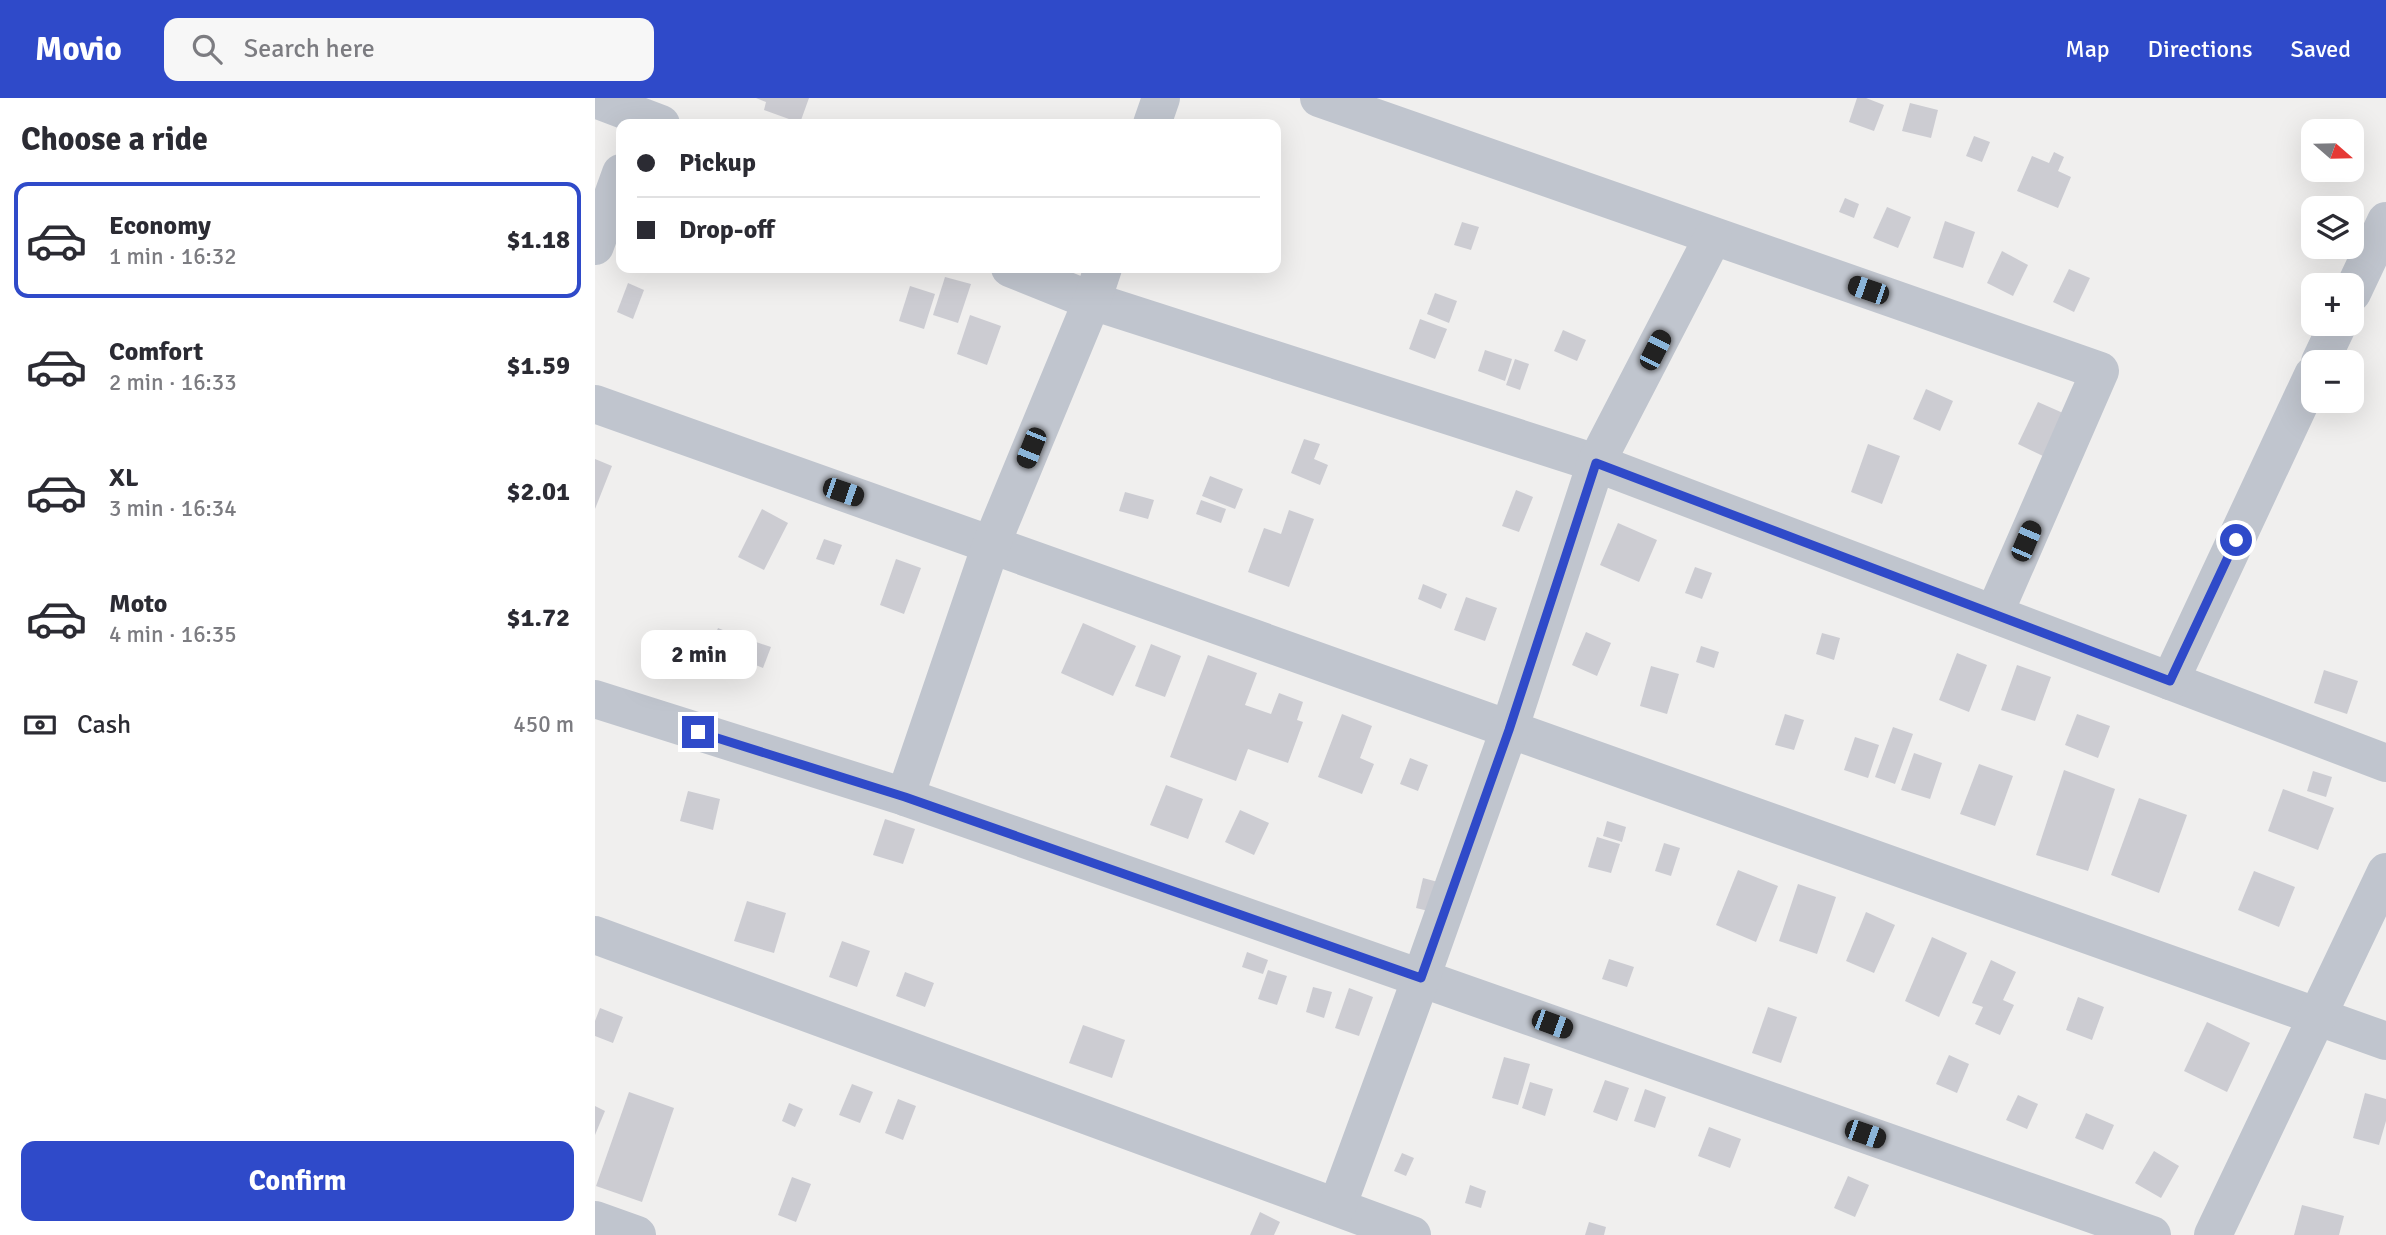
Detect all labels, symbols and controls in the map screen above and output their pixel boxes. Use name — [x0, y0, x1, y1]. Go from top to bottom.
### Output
search box — [164, 18, 654, 81]
text: Movio — [35, 29, 122, 70]
icon: search — [188, 30, 226, 68]
text: Search here — [244, 33, 375, 65]
text: Map — [2065, 34, 2110, 64]
text: Directions — [2148, 34, 2253, 64]
text: Saved — [2291, 34, 2351, 64]
north arrow — [2301, 119, 2364, 182]
map controls — [2301, 119, 2364, 413]
text: Choose a ride — [21, 120, 208, 159]
text: Pickup — [679, 147, 756, 179]
button: layers — [2301, 196, 2364, 259]
icon: car — [25, 209, 88, 272]
text: Economy — [109, 210, 211, 242]
text: Drop-off — [679, 214, 775, 246]
text: $1.18 — [506, 224, 570, 256]
text: 1 min · 16:32 — [109, 242, 237, 271]
car — [1845, 273, 1892, 307]
button: + — [2301, 273, 2364, 336]
car — [1637, 327, 1674, 373]
icon: car — [25, 335, 88, 398]
text: Comfort — [109, 336, 203, 368]
text: $1.59 — [506, 350, 570, 382]
button: − — [2301, 350, 2364, 413]
text: 2 min · 16:33 — [109, 368, 237, 397]
car — [1014, 425, 1049, 471]
icon: car — [25, 461, 88, 524]
text: XL — [109, 462, 139, 494]
car — [820, 475, 867, 509]
text: $2.01 — [506, 476, 570, 508]
text: 3 min · 16:34 — [109, 494, 237, 523]
car — [2009, 518, 2044, 564]
route start — [2220, 524, 2252, 556]
icon: car — [25, 587, 88, 650]
text: Moto — [109, 588, 167, 620]
text: $1.72 — [506, 602, 570, 634]
text: 4 min · 16:35 — [109, 620, 237, 649]
callout: 2 min — [640, 630, 756, 680]
text: 2 min — [671, 640, 727, 669]
icon: cash — [21, 706, 59, 744]
text: Cash — [77, 709, 131, 741]
text: 450 m — [513, 710, 574, 739]
route end — [682, 716, 714, 748]
car — [1529, 1007, 1576, 1041]
car — [1842, 1117, 1889, 1151]
button: Confirm — [21, 1141, 574, 1221]

